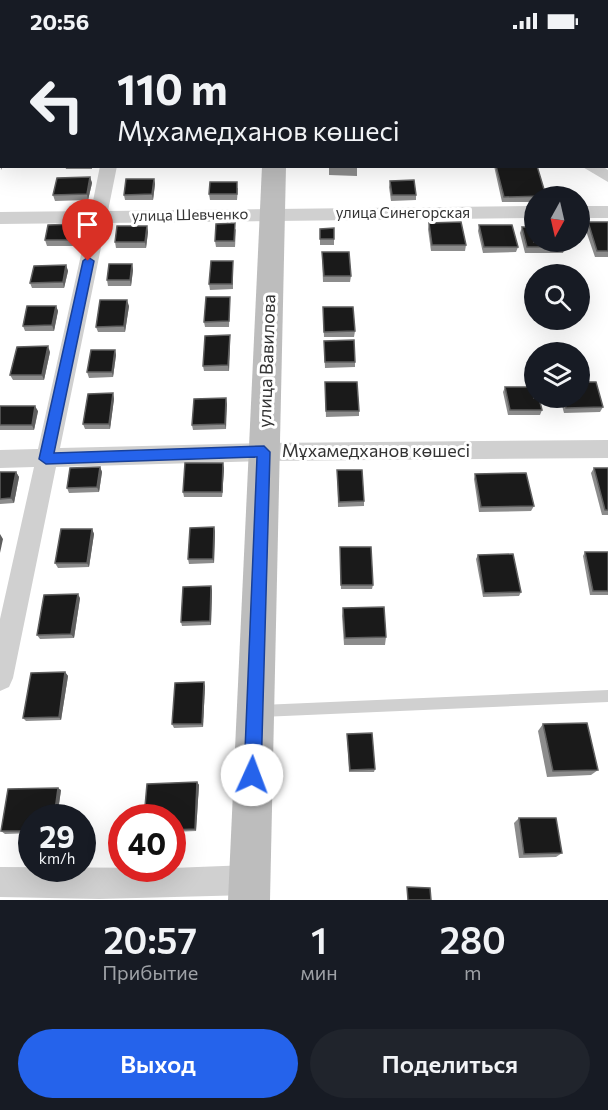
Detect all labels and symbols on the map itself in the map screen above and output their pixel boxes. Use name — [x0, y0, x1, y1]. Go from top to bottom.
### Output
north arrow — [524, 186, 590, 252]
pin — [62, 199, 113, 261]
street label: улица Синегорская — [336, 203, 470, 221]
street label: улица Шевченко — [132, 204, 248, 224]
street label: улица Вавилова — [253, 294, 279, 428]
street label: Мұхамедханов көшесі — [282, 439, 470, 461]
position arrow — [220, 743, 284, 807]
speed limit sign: 40 — [108, 804, 186, 882]

